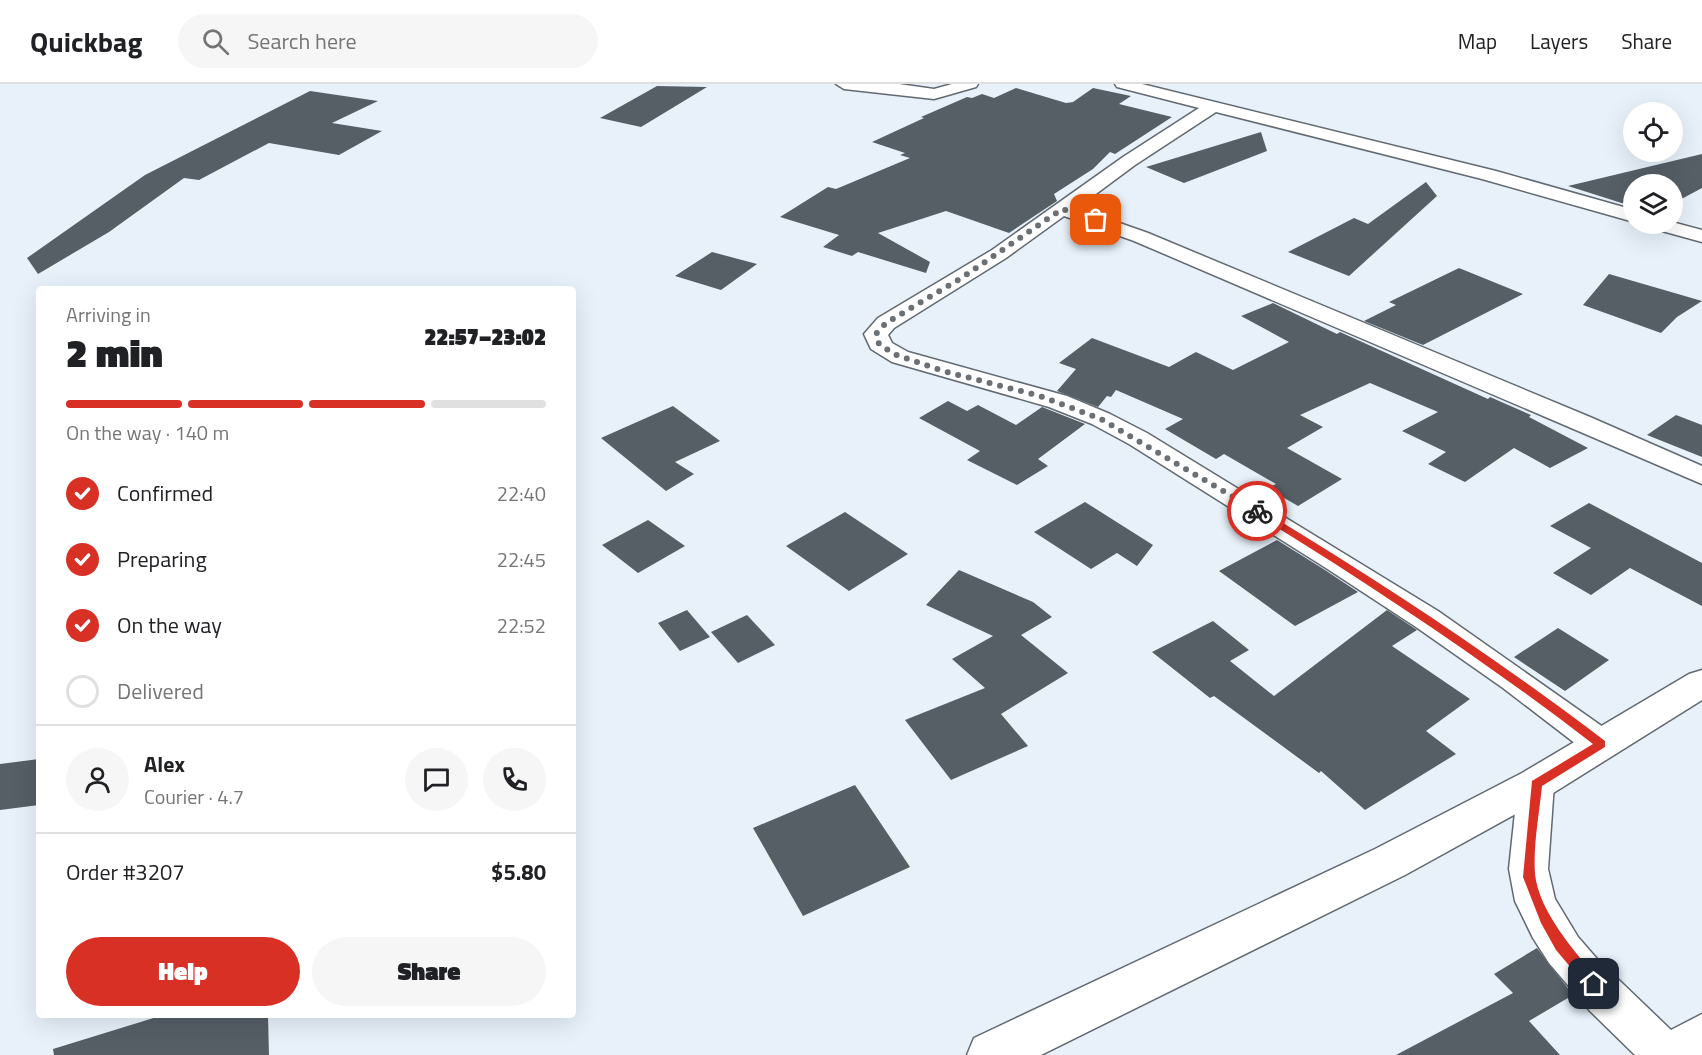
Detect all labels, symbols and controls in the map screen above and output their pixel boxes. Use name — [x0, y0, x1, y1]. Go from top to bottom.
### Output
search box — [178, 14, 598, 68]
text: Quickbag — [30, 20, 142, 63]
text: Search here — [247, 24, 357, 58]
icon: search — [199, 25, 232, 58]
text: Map — [1458, 25, 1497, 57]
text: Layers — [1530, 25, 1588, 57]
text: Share — [1621, 25, 1672, 57]
map controls — [1623, 102, 1683, 234]
button: locate — [1623, 102, 1683, 162]
button: layers — [1623, 174, 1683, 234]
pin — [1070, 194, 1121, 245]
icon: bag — [1079, 203, 1112, 236]
text: Arriving in — [66, 299, 151, 330]
text: 22:57–23:02 — [424, 320, 546, 354]
text: 2 min — [66, 323, 163, 382]
text: On the way · 140 m — [66, 417, 229, 448]
text: Confirmed — [117, 476, 213, 510]
icon: check — [66, 477, 99, 510]
text: 22:40 — [497, 478, 546, 509]
courier — [1227, 481, 1287, 541]
icon: bike — [1241, 495, 1274, 528]
text: Preparing — [117, 542, 207, 576]
icon: check — [66, 543, 99, 576]
text: 22:45 — [497, 544, 546, 575]
text: On the way — [117, 608, 222, 642]
icon: check — [66, 609, 99, 642]
text: 22:52 — [497, 610, 546, 641]
text: Delivered — [117, 674, 204, 708]
text: Alex — [144, 747, 185, 781]
button: person — [66, 748, 129, 811]
button: chat — [405, 748, 468, 811]
button: phone — [483, 748, 546, 811]
text: Courier · 4.7 — [144, 781, 244, 812]
text: Order #3207 — [66, 855, 185, 889]
text: $5.80 — [491, 855, 546, 889]
button: Help — [66, 937, 300, 1006]
button: Share — [312, 937, 546, 1006]
pin — [1568, 958, 1619, 1009]
icon: home — [1577, 967, 1610, 1000]

